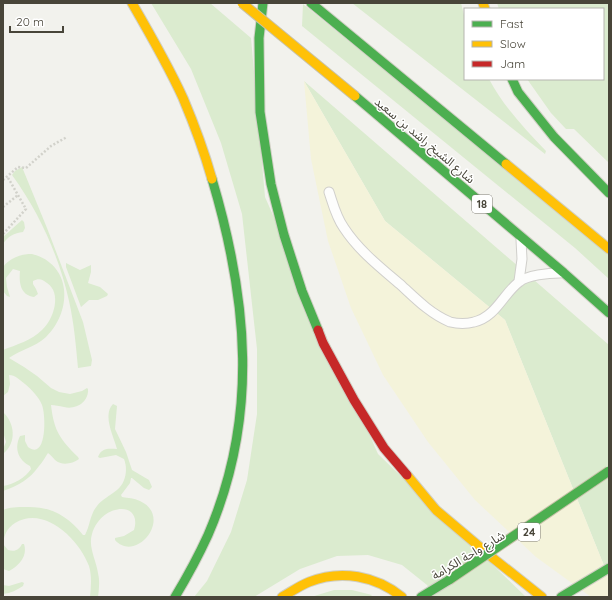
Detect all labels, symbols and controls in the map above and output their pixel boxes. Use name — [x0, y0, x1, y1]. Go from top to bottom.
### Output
scale bar — [10, 8, 63, 34]
legend — [464, 8, 604, 80]
text: 20 m — [16, 14, 44, 29]
text: Fast — [500, 16, 524, 31]
text: Slow — [500, 36, 526, 51]
text: Jam — [500, 56, 525, 71]
street label: شارع الشيخ راشد بن سعيد — [371, 94, 478, 188]
road number: 18 — [472, 195, 492, 213]
road number: 24 — [518, 523, 540, 541]
street label: شارع واحة الكرامة — [429, 527, 508, 584]

